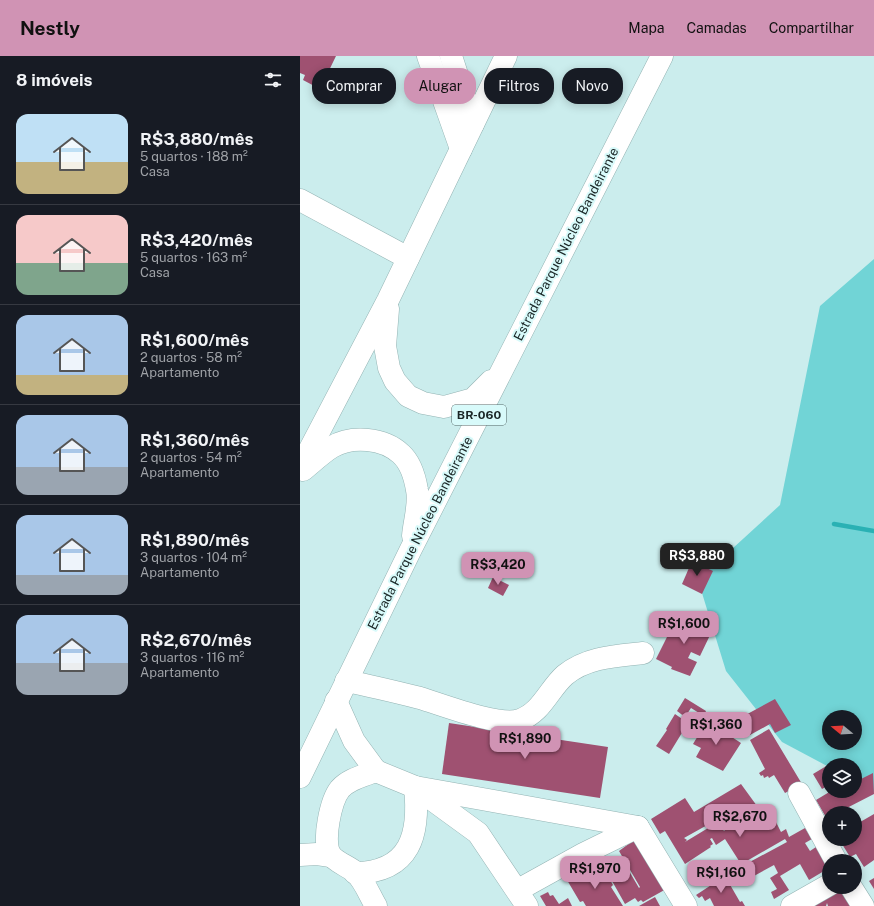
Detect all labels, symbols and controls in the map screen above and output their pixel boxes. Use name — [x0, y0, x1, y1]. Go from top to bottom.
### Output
text: Nestly — [20, 17, 80, 39]
text: Mapa — [628, 20, 664, 36]
text: Camadas — [686, 20, 747, 36]
text: Compartilhar — [769, 20, 854, 36]
chip: Comprar — [312, 68, 396, 104]
chip: Alugar — [404, 68, 476, 104]
chip: Filtros — [484, 68, 554, 104]
chip: Novo — [562, 68, 623, 104]
icon: filters — [262, 69, 284, 91]
text: 8 imóveis — [16, 70, 92, 90]
text: R$3,880/mês — [140, 129, 254, 149]
icon: home — [48, 130, 96, 178]
street label: Estrada Parque Núcleo Bandeirante — [511, 145, 621, 343]
text: 5 quartos · 188 m² — [140, 149, 248, 164]
text: Casa — [140, 164, 170, 179]
text: R$3,420/mês — [140, 230, 253, 250]
icon: home — [48, 231, 96, 279]
text: 5 quartos · 163 m² — [140, 250, 247, 265]
text: Casa — [140, 265, 170, 280]
text: R$1,600/mês — [140, 330, 249, 350]
icon: home — [48, 331, 96, 379]
text: 2 quartos · 58 m² — [140, 350, 242, 365]
text: Apartamento — [140, 365, 219, 380]
road number: BR-060 — [452, 405, 506, 425]
text: R$1,360/mês — [140, 430, 249, 450]
icon: home — [48, 431, 96, 479]
street label: Estrada Parque Núcleo Bandeirante — [365, 434, 475, 632]
text: 2 quartos · 54 m² — [140, 450, 242, 465]
text: Apartamento — [140, 465, 219, 480]
text: R$1,890/mês — [140, 530, 249, 550]
icon: home — [48, 531, 96, 579]
pin: R$3,880 — [660, 543, 734, 577]
text: R$3,880 — [669, 548, 725, 563]
text: 3 quartos · 104 m² — [140, 550, 247, 565]
pin: R$3,420 — [461, 552, 535, 586]
text: R$3,420 — [470, 557, 526, 572]
text: Apartamento — [140, 565, 219, 580]
pin: R$1,600 — [647, 611, 721, 645]
text: R$1,600 — [658, 616, 710, 631]
text: R$2,670/mês — [140, 630, 252, 650]
icon: home — [48, 631, 96, 679]
text: 3 quartos · 116 m² — [140, 650, 244, 665]
text: Apartamento — [140, 665, 219, 680]
north arrow — [822, 710, 862, 750]
map controls — [822, 710, 862, 894]
pin: R$1,360 — [679, 712, 753, 746]
text: R$1,360 — [690, 717, 742, 732]
pin: R$1,890 — [488, 726, 562, 760]
text: R$1,890 — [499, 731, 551, 746]
button: layers — [822, 758, 862, 798]
pin: R$2,670 — [703, 804, 777, 838]
button: + — [822, 806, 862, 846]
text: R$2,670 — [713, 809, 767, 824]
button: − — [822, 854, 862, 894]
pin: R$1,970 — [558, 856, 632, 890]
pin: R$1,160 — [684, 860, 758, 894]
text: R$1,970 — [569, 861, 621, 876]
text: R$1,160 — [696, 865, 746, 880]

